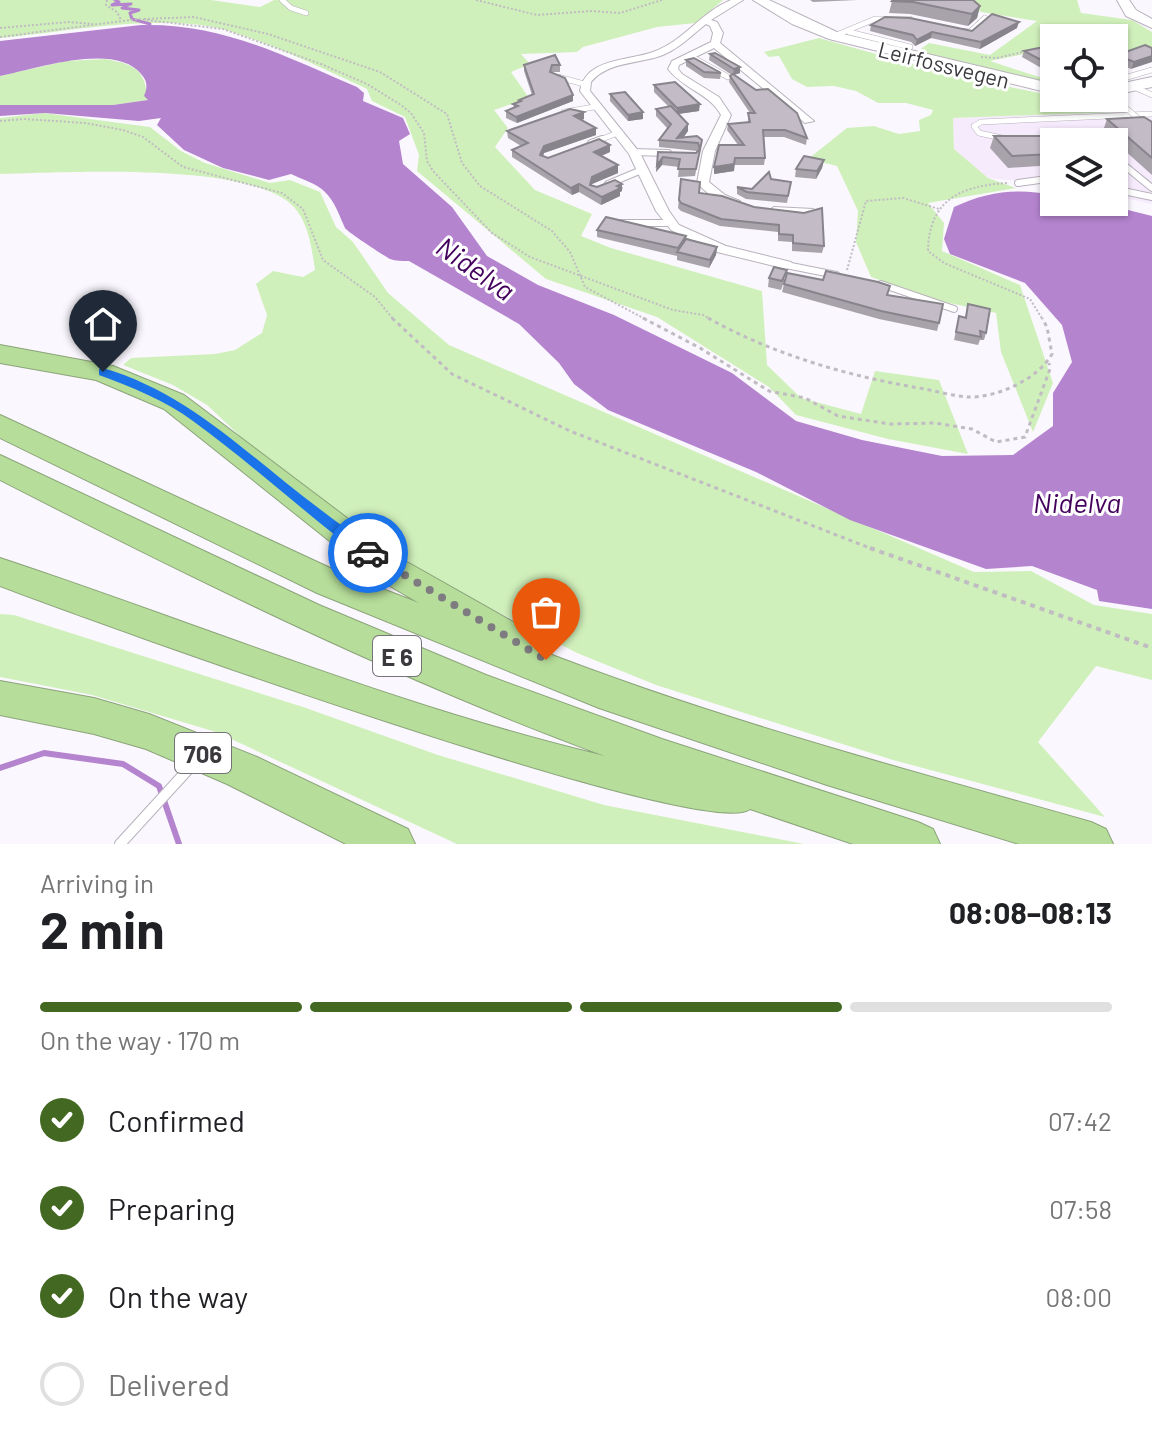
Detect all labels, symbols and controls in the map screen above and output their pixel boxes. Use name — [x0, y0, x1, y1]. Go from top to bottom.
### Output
map controls — [1040, 24, 1128, 216]
button: locate — [1040, 24, 1128, 112]
street label: Leirfossvegen — [876, 35, 1012, 93]
button: layers — [1040, 128, 1128, 216]
water label: Nidelva — [430, 229, 522, 307]
pin — [69, 290, 137, 372]
icon: home — [81, 302, 125, 346]
water label: Nidelva — [1033, 485, 1121, 519]
courier — [328, 513, 408, 593]
icon: car — [346, 531, 390, 575]
pin — [512, 578, 580, 660]
icon: bag — [524, 590, 568, 634]
road number: E 6 — [373, 636, 421, 676]
road number: 706 — [175, 733, 231, 773]
text: Arriving in — [40, 867, 154, 898]
text: 08:08–08:13 — [949, 894, 1112, 930]
text: 2 min — [40, 897, 165, 959]
text: On the way · 170 m — [40, 1024, 240, 1055]
icon: check — [40, 1098, 84, 1142]
text: Confirmed — [108, 1102, 245, 1138]
text: 07:42 — [1048, 1105, 1112, 1136]
icon: check — [40, 1186, 84, 1230]
text: Preparing — [108, 1190, 235, 1226]
text: 07:58 — [1049, 1193, 1112, 1224]
icon: check — [40, 1274, 84, 1318]
text: On the way — [108, 1278, 248, 1314]
text: 08:00 — [1046, 1281, 1112, 1312]
text: Delivered — [108, 1366, 230, 1402]

